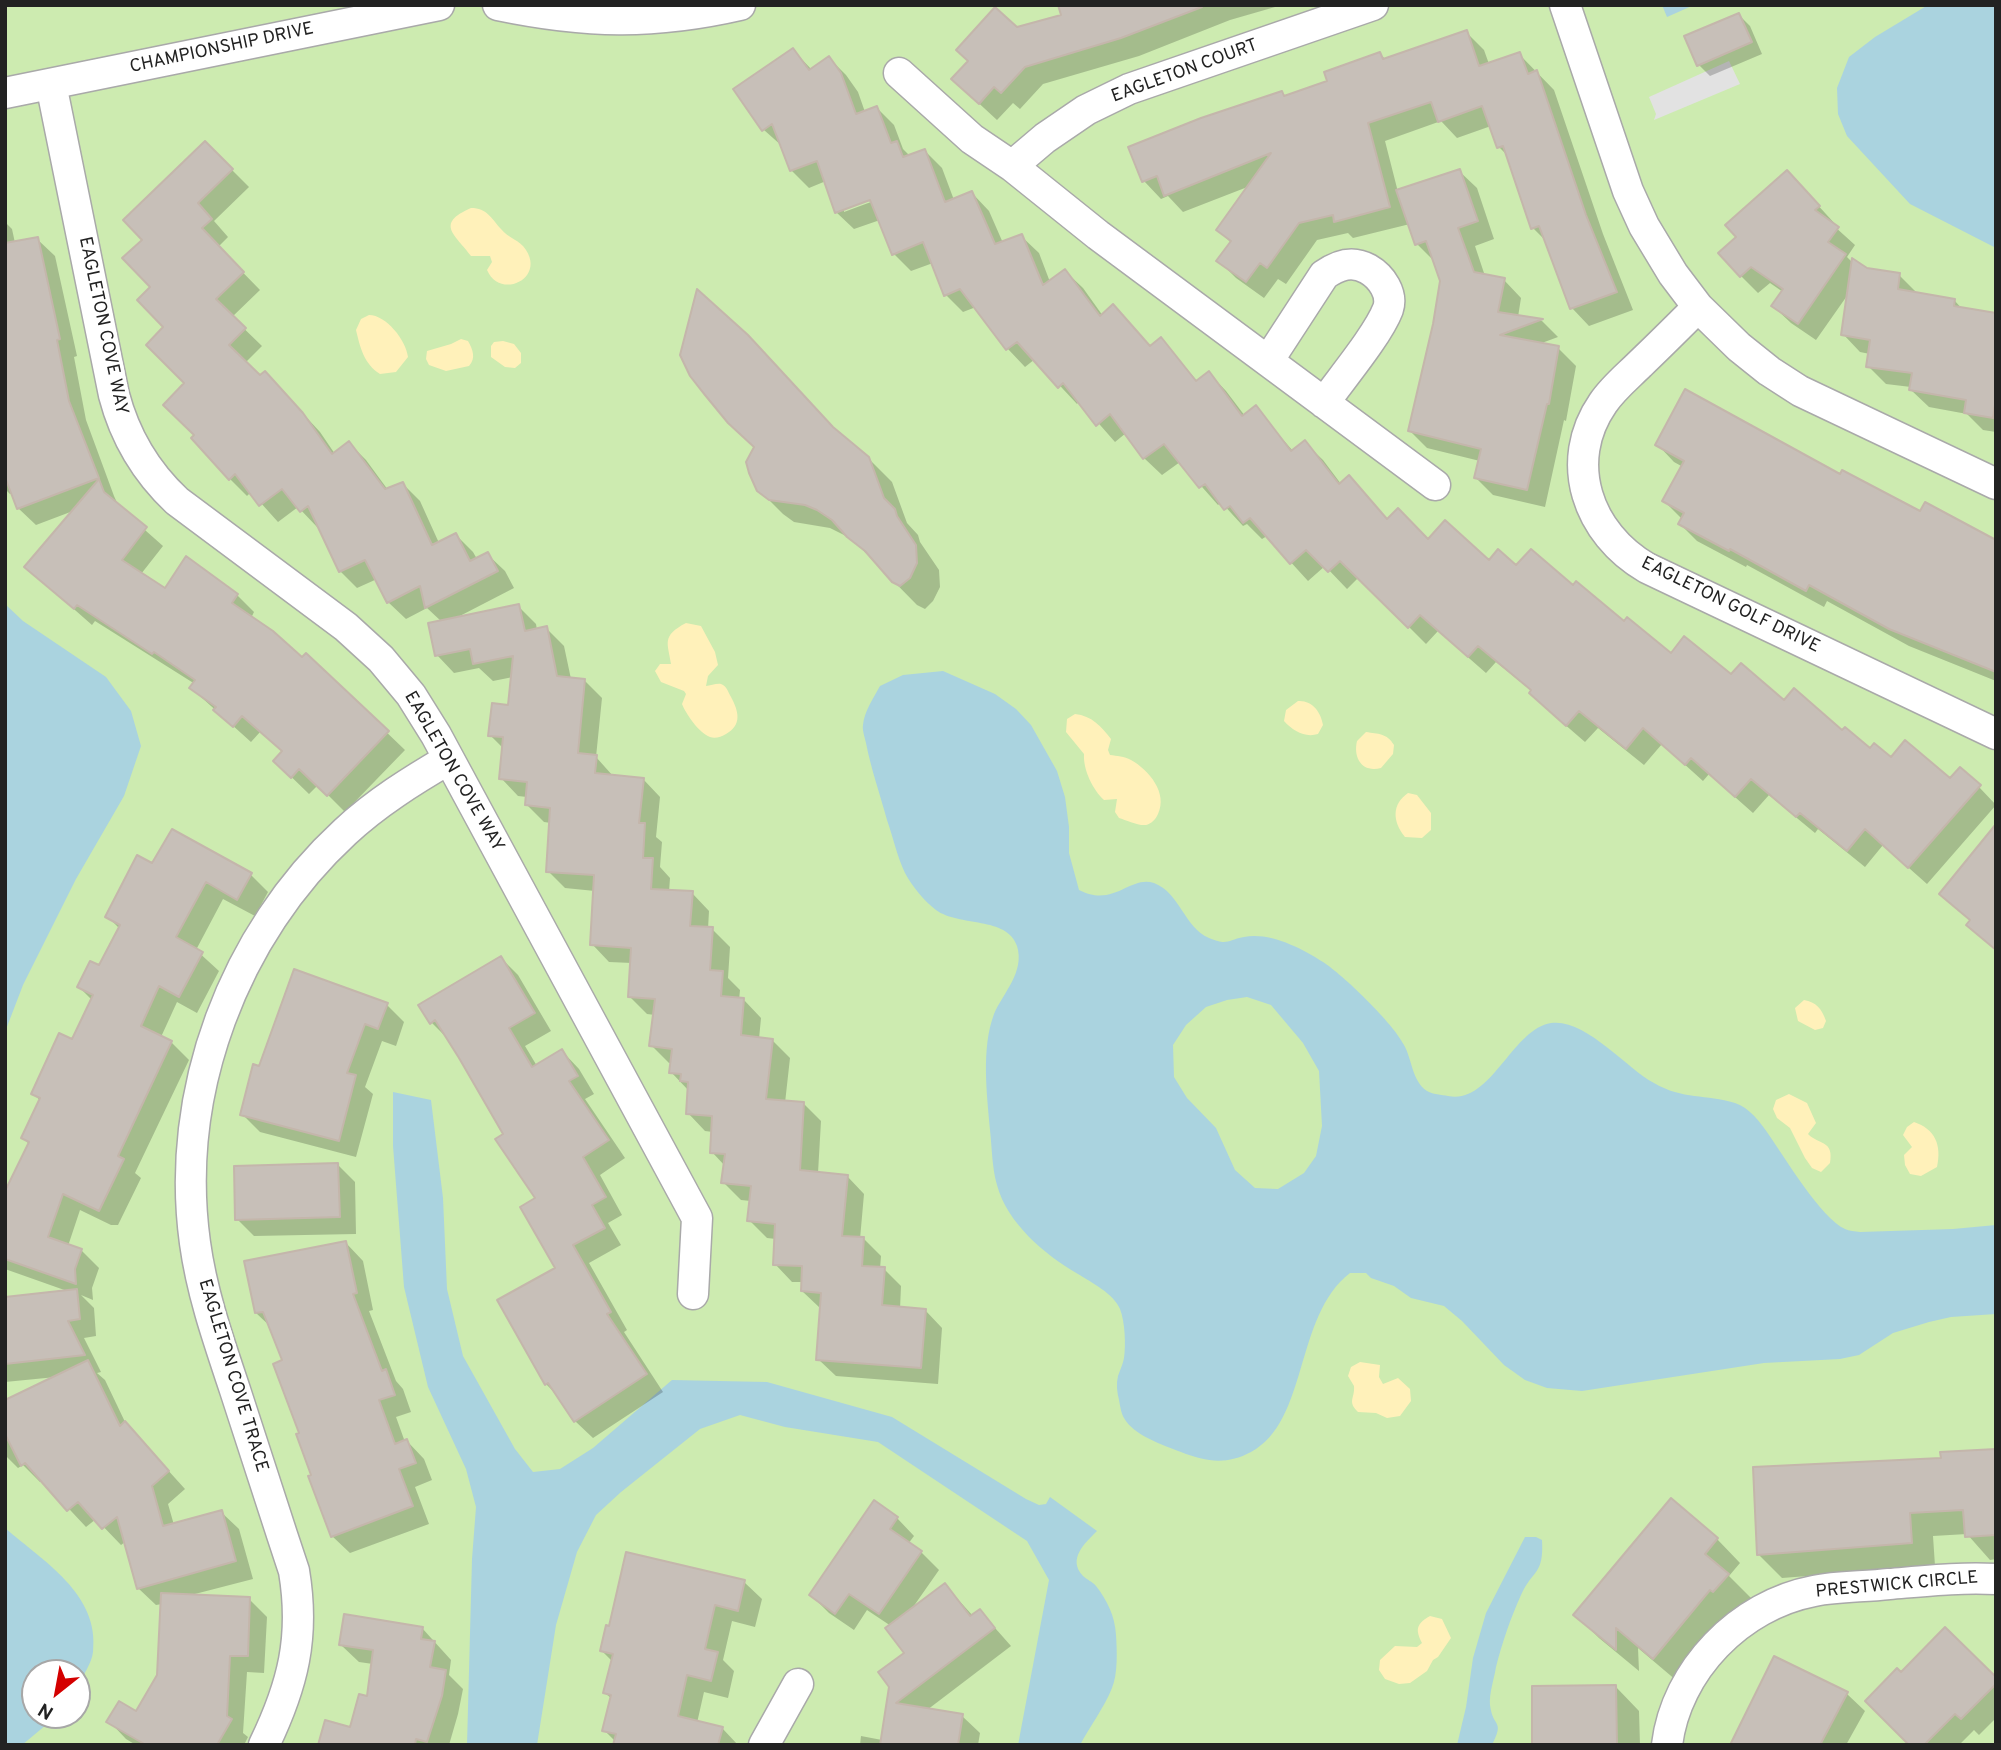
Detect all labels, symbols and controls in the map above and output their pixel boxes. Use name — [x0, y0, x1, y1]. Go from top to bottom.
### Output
street label: CHAMPIONSHIP DRIVE — [128, 19, 316, 79]
street label: EAGLETON COURT — [1109, 35, 1261, 109]
street label: EAGLETON COVE WAY — [73, 235, 131, 417]
street label: EAGLETON GOLF DRIVE — [1637, 553, 1823, 659]
street label: EAGLETON COVE WAY — [398, 688, 508, 856]
street label: EAGLETON COVE TRACE — [192, 1277, 272, 1475]
street label: PRESTWICK CIRCLE — [1815, 1568, 1979, 1604]
north arrow — [21, 1659, 91, 1729]
text: N — [34, 1696, 58, 1724]

